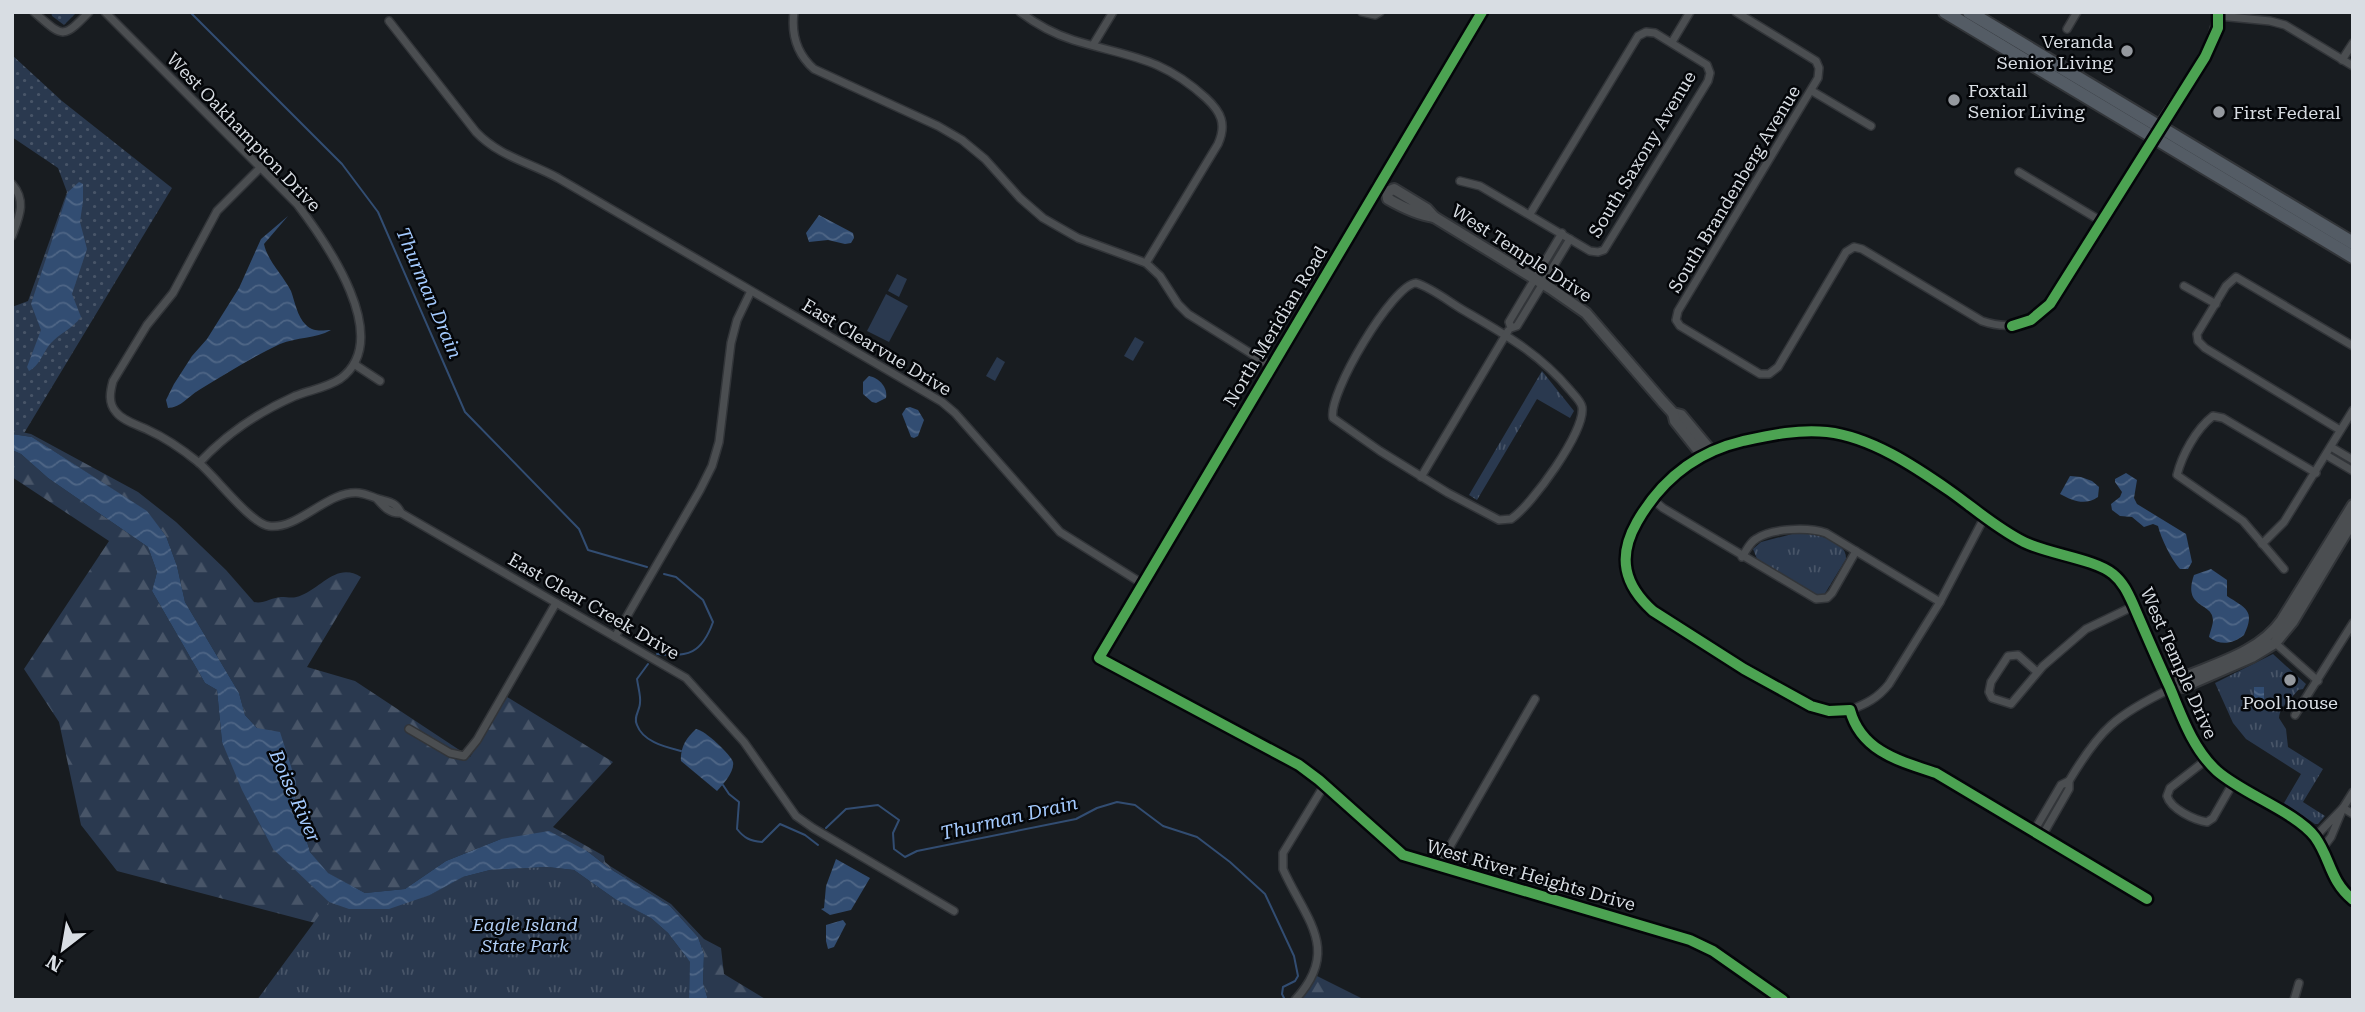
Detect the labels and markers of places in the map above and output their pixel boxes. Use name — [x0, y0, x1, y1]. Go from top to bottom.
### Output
place label: Veranda Senior Living — [1996, 31, 2114, 73]
marker: Veranda Senior Living — [2119, 43, 2135, 59]
place label: Foxtail Senior Living — [1968, 80, 2085, 122]
marker: Foxtail Senior Living — [1946, 92, 1962, 108]
place label: First Federal — [2233, 102, 2341, 123]
marker: First Federal — [2211, 104, 2227, 120]
marker: Pool house — [2282, 672, 2298, 688]
place label: Pool house — [2242, 692, 2338, 713]

